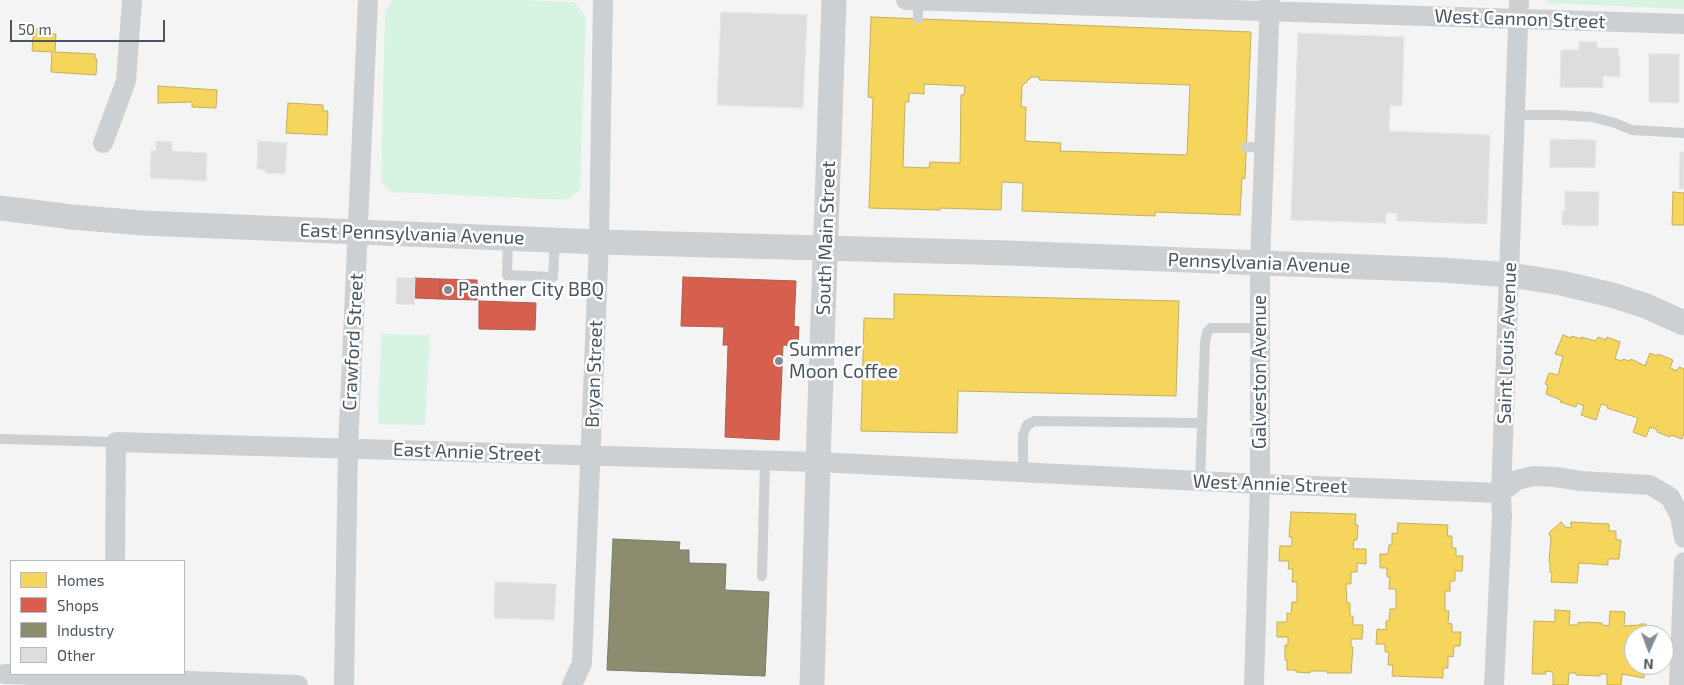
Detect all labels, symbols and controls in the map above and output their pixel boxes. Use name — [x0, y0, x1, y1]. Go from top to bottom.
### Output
street label: West Cannon Street — [1434, 5, 1606, 33]
scale bar — [12, 10, 168, 42]
text: 50 m — [18, 20, 52, 38]
street label: South Main Street — [812, 160, 840, 316]
street label: East Pennsylvania Avenue — [299, 219, 525, 249]
street label: Pennsylvania Avenue — [1167, 248, 1351, 278]
street label: Saint Louis Avenue — [1493, 262, 1521, 424]
street label: Crawford Street — [338, 273, 368, 411]
place label: Panther City BBQ — [458, 279, 604, 301]
marker: Panther City BBQ — [442, 284, 454, 296]
street label: Galveston Avenue — [1249, 295, 1271, 449]
street label: Bryan Street — [581, 320, 607, 428]
place label: Summer Moon Coffee — [789, 339, 898, 383]
marker: Summer Moon Coffee — [773, 355, 785, 367]
street label: East Annie Street — [393, 438, 541, 466]
street label: West Annie Street — [1192, 470, 1348, 498]
legend — [10, 560, 185, 675]
text: Homes — [57, 571, 104, 589]
text: Shops — [57, 596, 99, 614]
text: Industry — [57, 621, 114, 639]
north arrow — [1624, 625, 1674, 675]
text: Other — [57, 646, 96, 664]
text: N — [1643, 656, 1654, 673]

